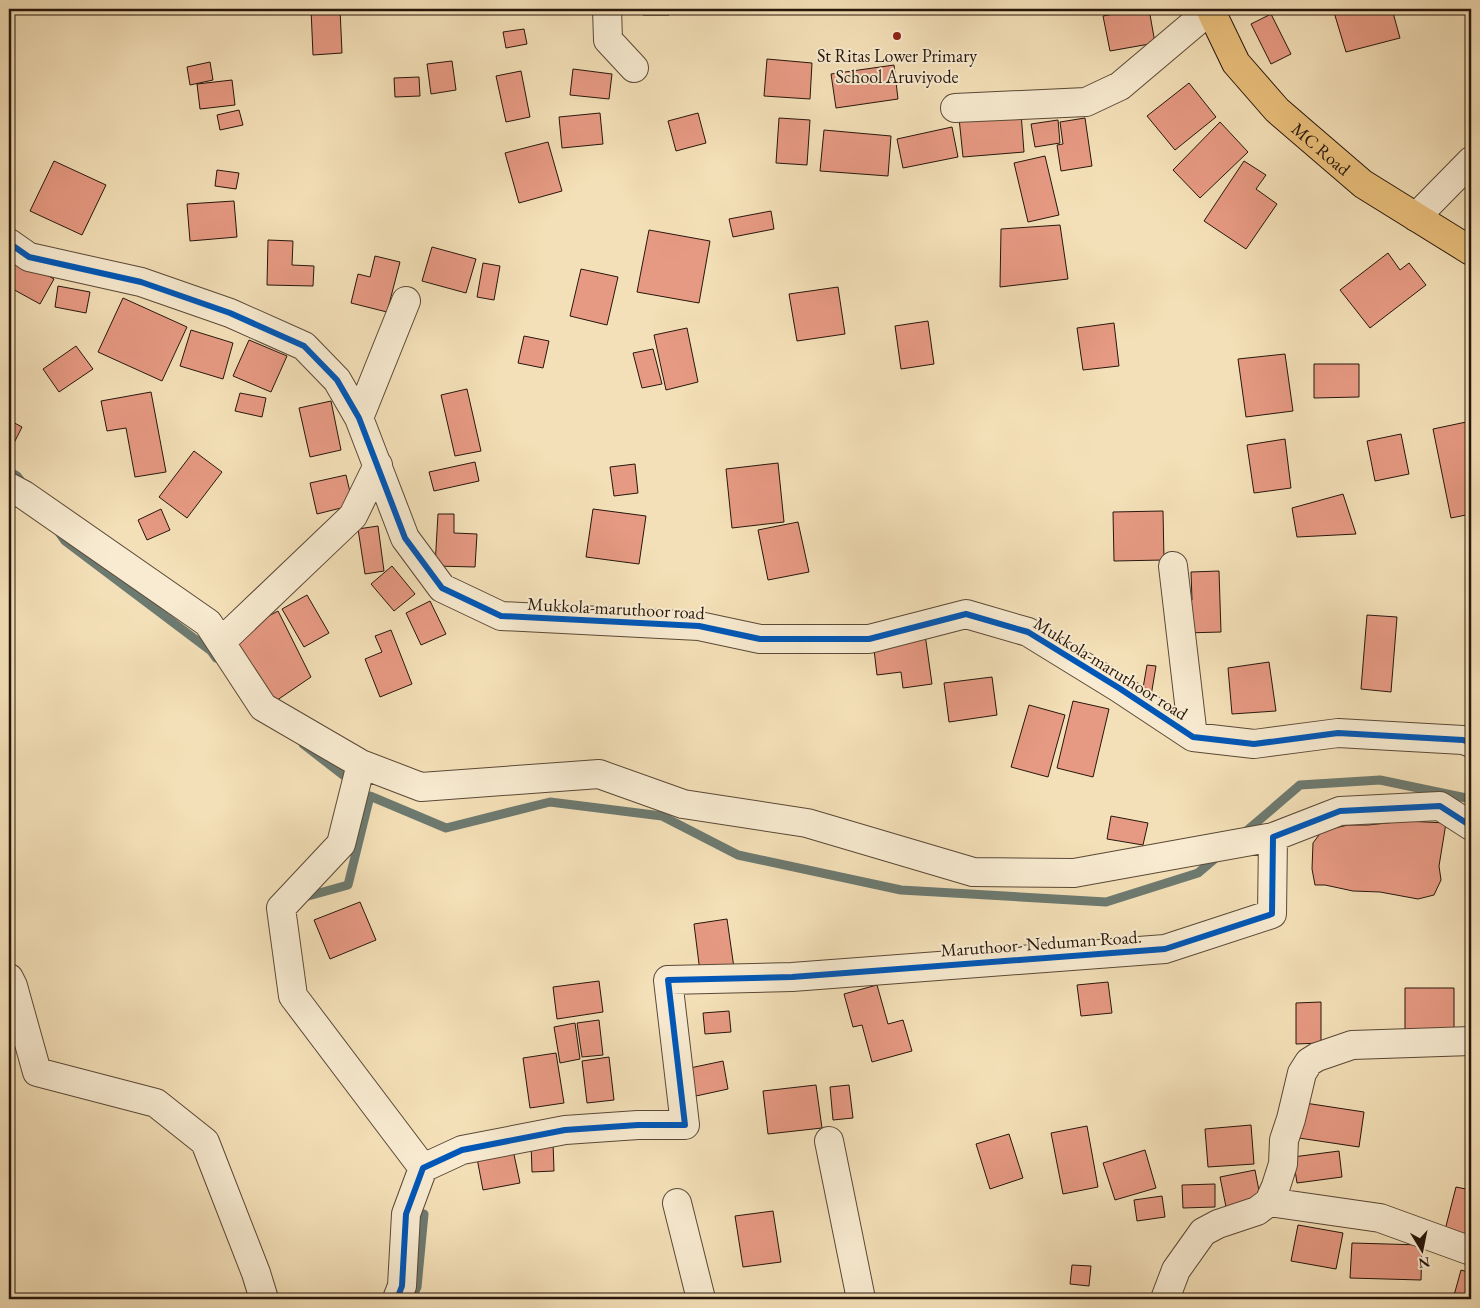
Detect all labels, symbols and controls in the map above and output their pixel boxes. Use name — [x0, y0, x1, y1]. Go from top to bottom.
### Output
marker: St Ritas Lower Primary School Aruviyode — [891, 30, 903, 42]
place label: St Ritas Lower Primary School Aruviyode — [817, 44, 977, 88]
street label: MC Road — [1287, 117, 1356, 181]
street label: Mukkola-maruthoor road — [527, 592, 706, 624]
street label: Mukkola-maruthoor road — [1030, 611, 1193, 725]
street label: Maruthoor- Neduman Road. — [940, 924, 1142, 962]
north arrow — [1398, 1226, 1448, 1276]
text: N — [1416, 1253, 1431, 1273]

